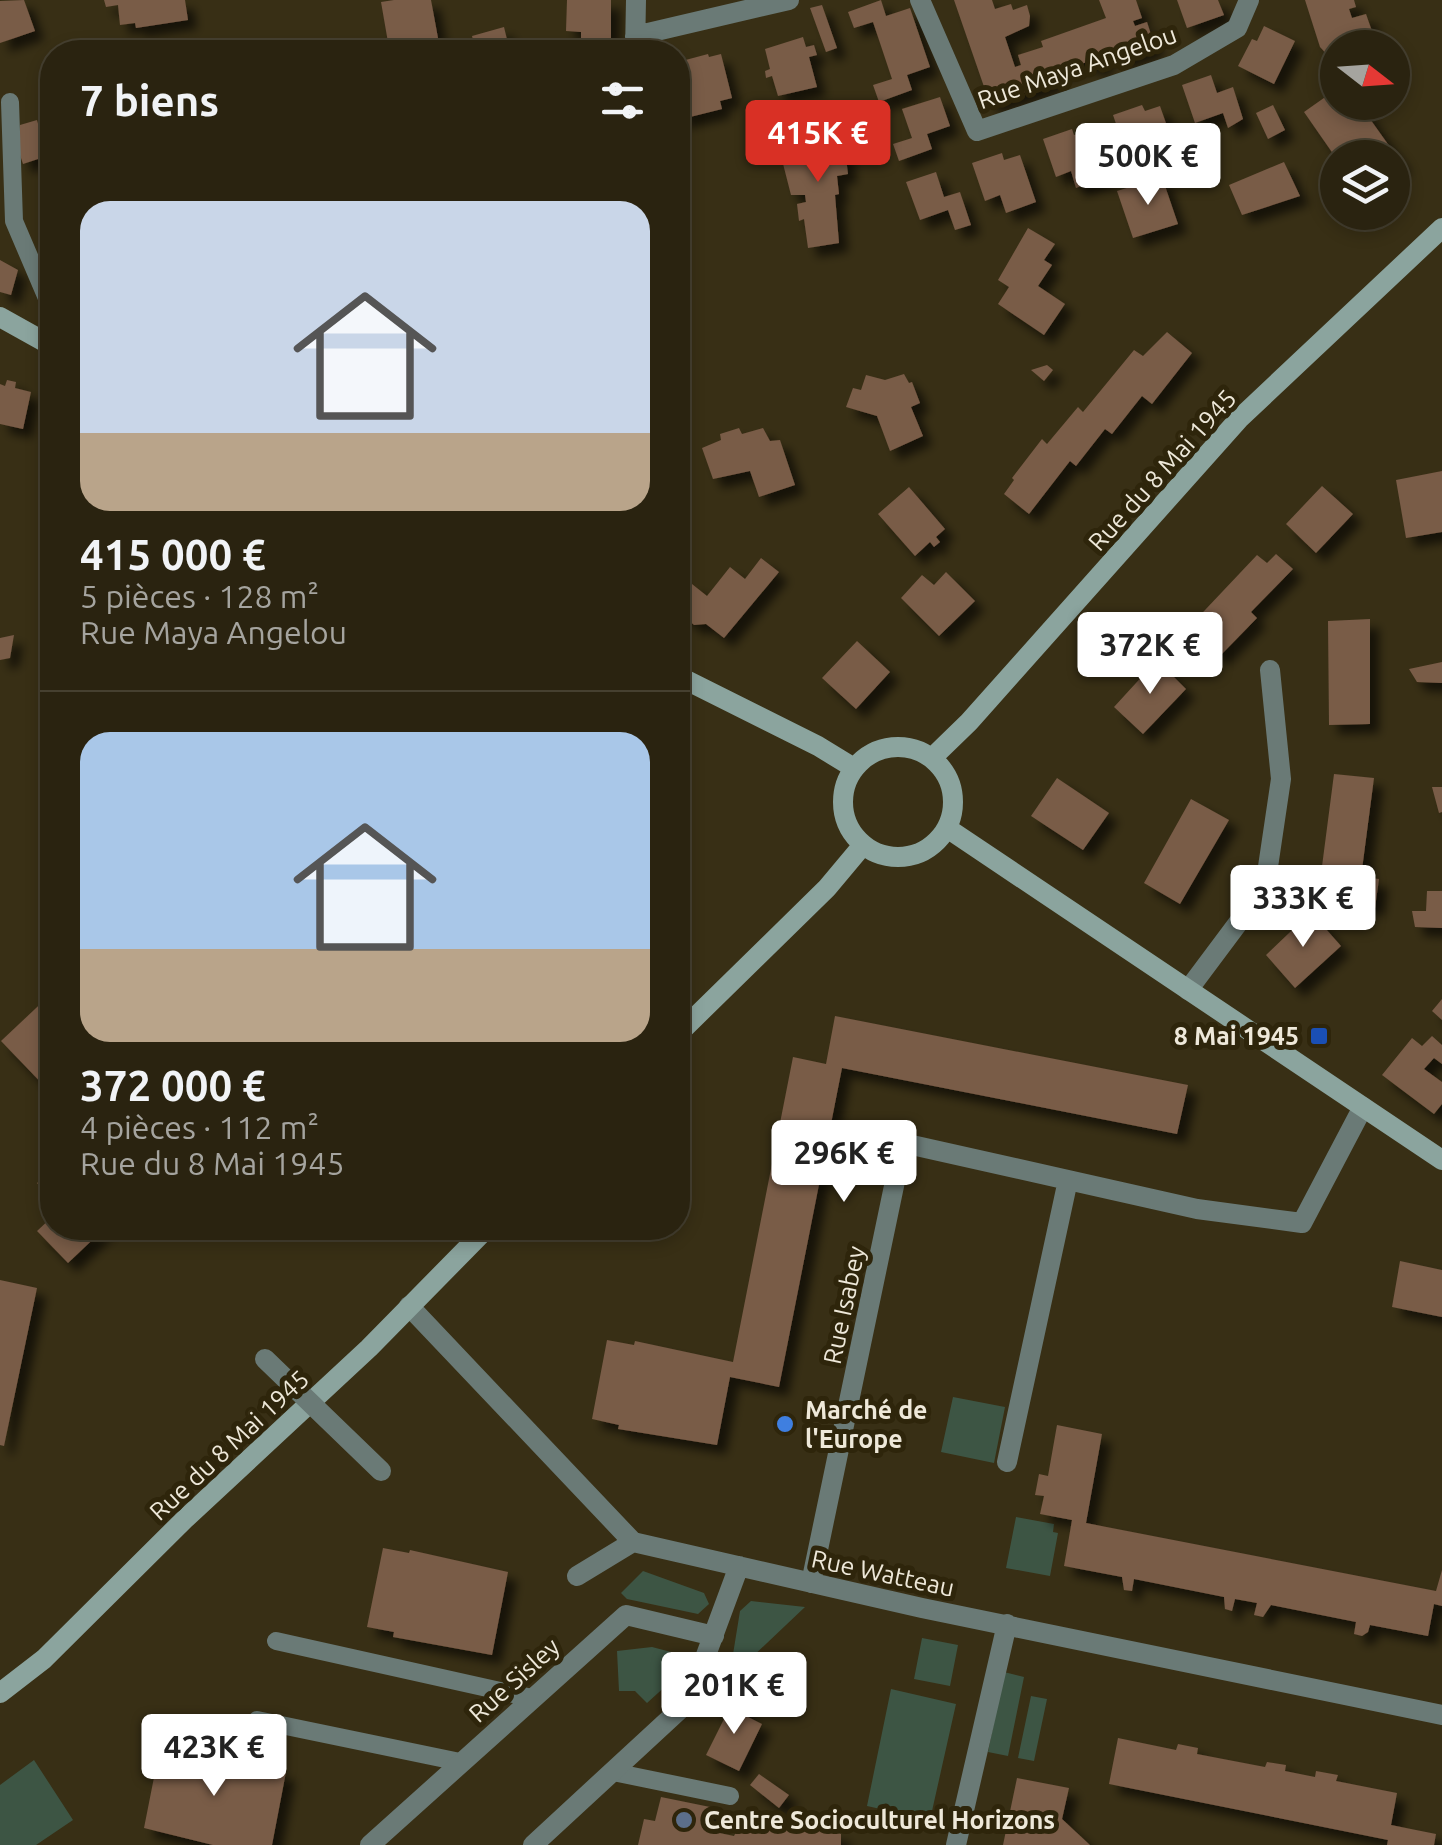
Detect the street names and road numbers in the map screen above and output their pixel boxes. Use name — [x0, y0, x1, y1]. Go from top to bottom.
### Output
street label: Rue Maya Angelou — [974, 20, 1180, 114]
street label: Rue du 8 Mai 1945 — [1082, 384, 1242, 556]
street label: Rue Isabey — [818, 1243, 870, 1367]
street label: Rue du 8 Mai 1945 — [144, 1364, 314, 1526]
street label: Rue Watteau — [809, 1544, 957, 1602]
street label: Rue Sisley — [463, 1632, 565, 1728]

